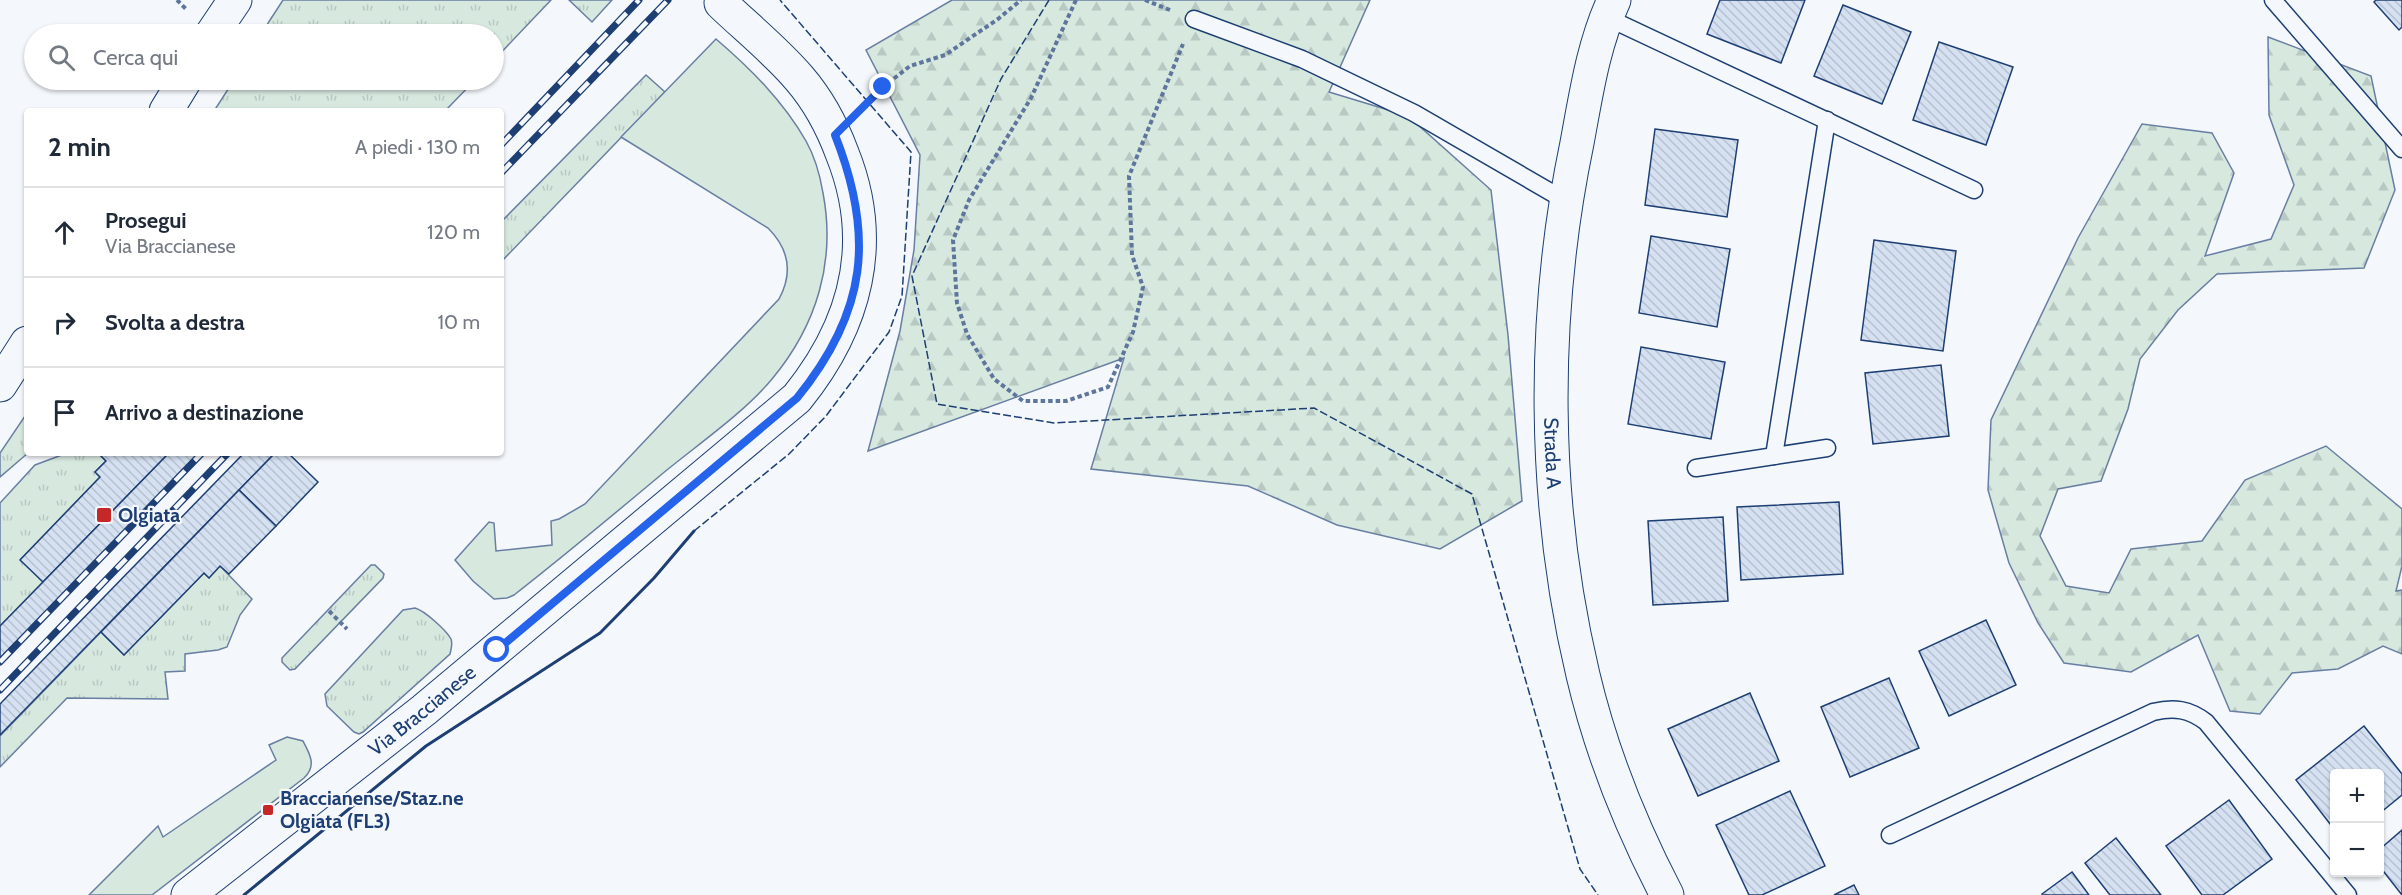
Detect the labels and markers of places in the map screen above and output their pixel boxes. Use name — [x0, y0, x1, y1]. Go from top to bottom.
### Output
place label: Olgiata — [118, 503, 180, 527]
marker: Olgiata — [95, 506, 113, 524]
place label: Braccianense/Staz.ne Olgiata (FL3) — [280, 786, 463, 833]
marker: Braccianense/Staz.ne Olgiata (FL3) — [261, 803, 275, 817]

